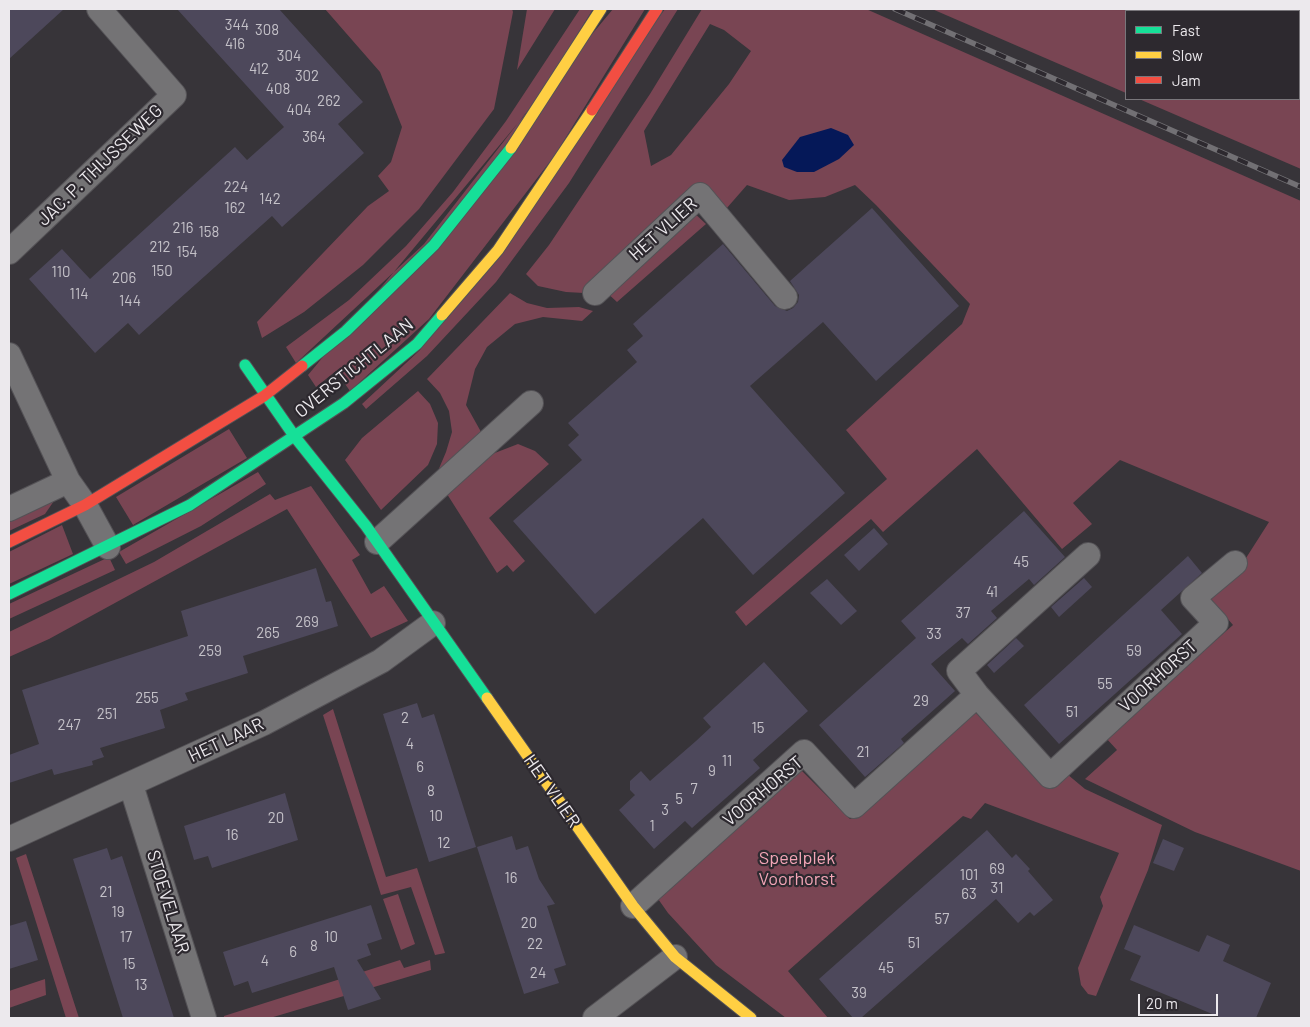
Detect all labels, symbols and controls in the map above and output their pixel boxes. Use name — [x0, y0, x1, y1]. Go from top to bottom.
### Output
legend — [1125, 10, 1300, 100]
house number: 344 — [225, 16, 249, 34]
house number: 308 — [255, 21, 279, 39]
text: Fast — [1172, 21, 1200, 39]
house number: 416 — [225, 35, 245, 53]
text: Slow — [1172, 46, 1203, 64]
house number: 304 — [277, 47, 301, 65]
house number: 412 — [249, 60, 269, 78]
house number: 302 — [295, 67, 319, 85]
text: Jam — [1172, 71, 1201, 89]
house number: 408 — [266, 80, 290, 98]
house number: 262 — [317, 92, 341, 110]
street label: JAC. P. THIJSSEWEG — [33, 100, 167, 230]
house number: 404 — [286, 101, 312, 119]
house number: 364 — [302, 128, 326, 146]
house number: 224 — [224, 178, 248, 196]
house number: 142 — [259, 190, 281, 208]
street label: HET VLIER — [625, 193, 701, 265]
house number: 162 — [224, 199, 246, 217]
house number: 216 — [173, 219, 193, 237]
house number: 158 — [199, 223, 219, 241]
house number: 212 — [149, 238, 171, 256]
house number: 154 — [176, 243, 198, 261]
house number: 150 — [151, 262, 173, 280]
house number: 110 — [51, 263, 71, 281]
house number: 206 — [112, 269, 136, 287]
house number: 114 — [70, 285, 88, 303]
house number: 144 — [119, 292, 141, 310]
street label: OVERSTICHTLAAN — [290, 314, 418, 422]
house number: 45 — [1013, 553, 1029, 571]
house number: 41 — [986, 583, 998, 601]
house number: 37 — [956, 604, 970, 622]
house number: 269 — [295, 613, 319, 631]
house number: 265 — [256, 624, 280, 642]
house number: 33 — [926, 625, 942, 643]
street label: VOORHORST — [1114, 635, 1202, 717]
house number: 259 — [198, 642, 222, 660]
house number: 59 — [1126, 642, 1142, 660]
house number: 55 — [1097, 675, 1113, 693]
house number: 255 — [135, 689, 159, 707]
house number: 29 — [913, 692, 929, 710]
house number: 51 — [1066, 703, 1078, 721]
house number: 251 — [97, 705, 117, 723]
house number: 2 — [401, 709, 409, 727]
street label: HET LAAR — [185, 713, 267, 767]
house number: 247 — [58, 716, 80, 734]
house number: 15 — [752, 719, 764, 737]
house number: 4 — [406, 735, 414, 753]
house number: 21 — [856, 743, 870, 761]
street label: HET VLIER — [519, 750, 585, 832]
street label: VOORHORST — [719, 751, 807, 831]
house number: 11 — [722, 752, 732, 770]
house number: 6 — [416, 758, 424, 776]
house number: 9 — [708, 762, 716, 780]
house number: 7 — [690, 780, 698, 798]
house number: 8 — [427, 782, 435, 800]
house number: 5 — [675, 790, 683, 808]
house number: 3 — [661, 801, 669, 819]
house number: 10 — [429, 807, 443, 825]
house number: 20 — [268, 809, 284, 827]
house number: 1 — [649, 817, 655, 835]
house number: 16 — [226, 826, 238, 844]
house number: 12 — [437, 834, 451, 852]
park label: Speelplek Voorhorst — [759, 847, 835, 890]
street label: STOEVELAAR — [142, 848, 194, 956]
house number: 69 — [989, 860, 1005, 878]
house number: 101 — [960, 866, 978, 884]
house number: 16 — [505, 869, 517, 887]
house number: 31 — [991, 879, 1003, 897]
house number: 21 — [99, 883, 113, 901]
house number: 63 — [961, 885, 977, 903]
house number: 19 — [111, 903, 125, 921]
house number: 57 — [935, 910, 949, 928]
house number: 20 — [521, 914, 537, 932]
house number: 17 — [120, 928, 132, 946]
house number: 10 — [324, 928, 338, 946]
house number: 51 — [908, 934, 920, 952]
house number: 22 — [527, 935, 543, 953]
house number: 8 — [310, 937, 318, 955]
house number: 6 — [289, 943, 297, 961]
house number: 4 — [261, 952, 269, 970]
house number: 15 — [123, 955, 135, 973]
house number: 45 — [878, 959, 894, 977]
house number: 24 — [530, 964, 546, 982]
house number: 13 — [135, 976, 147, 994]
house number: 39 — [851, 984, 867, 1002]
scale bar — [1140, 984, 1220, 1016]
text: 20 m — [1146, 994, 1178, 1012]

